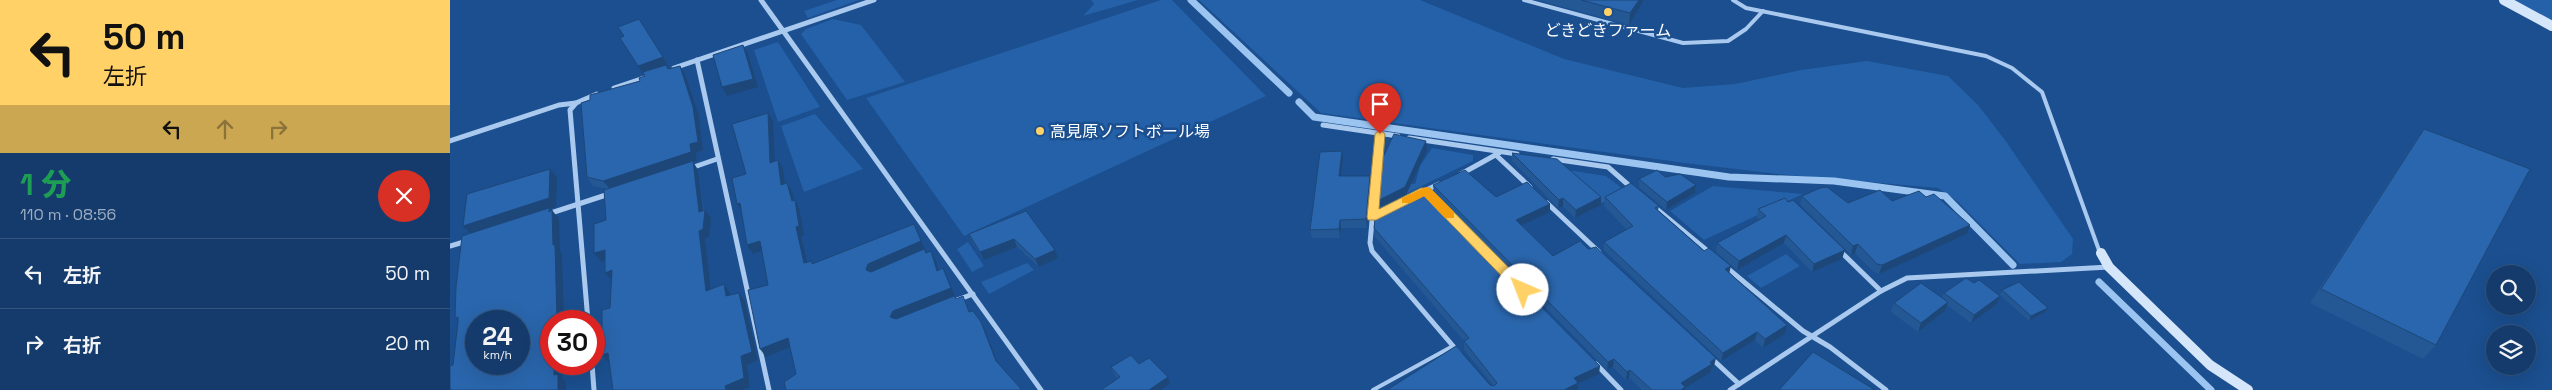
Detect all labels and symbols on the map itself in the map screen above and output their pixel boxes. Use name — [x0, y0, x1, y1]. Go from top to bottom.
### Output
marker: どきどきファーム — [1602, 6, 1614, 18]
place label: どきどきファーム — [1545, 20, 1671, 41]
pin — [1359, 83, 1401, 134]
place label: 高見原ソフトボール場 — [1050, 121, 1210, 142]
marker: 高見原ソフトボール場 — [1034, 125, 1046, 137]
position arrow — [1496, 263, 1548, 315]
speed limit sign: 30 — [540, 310, 605, 375]

